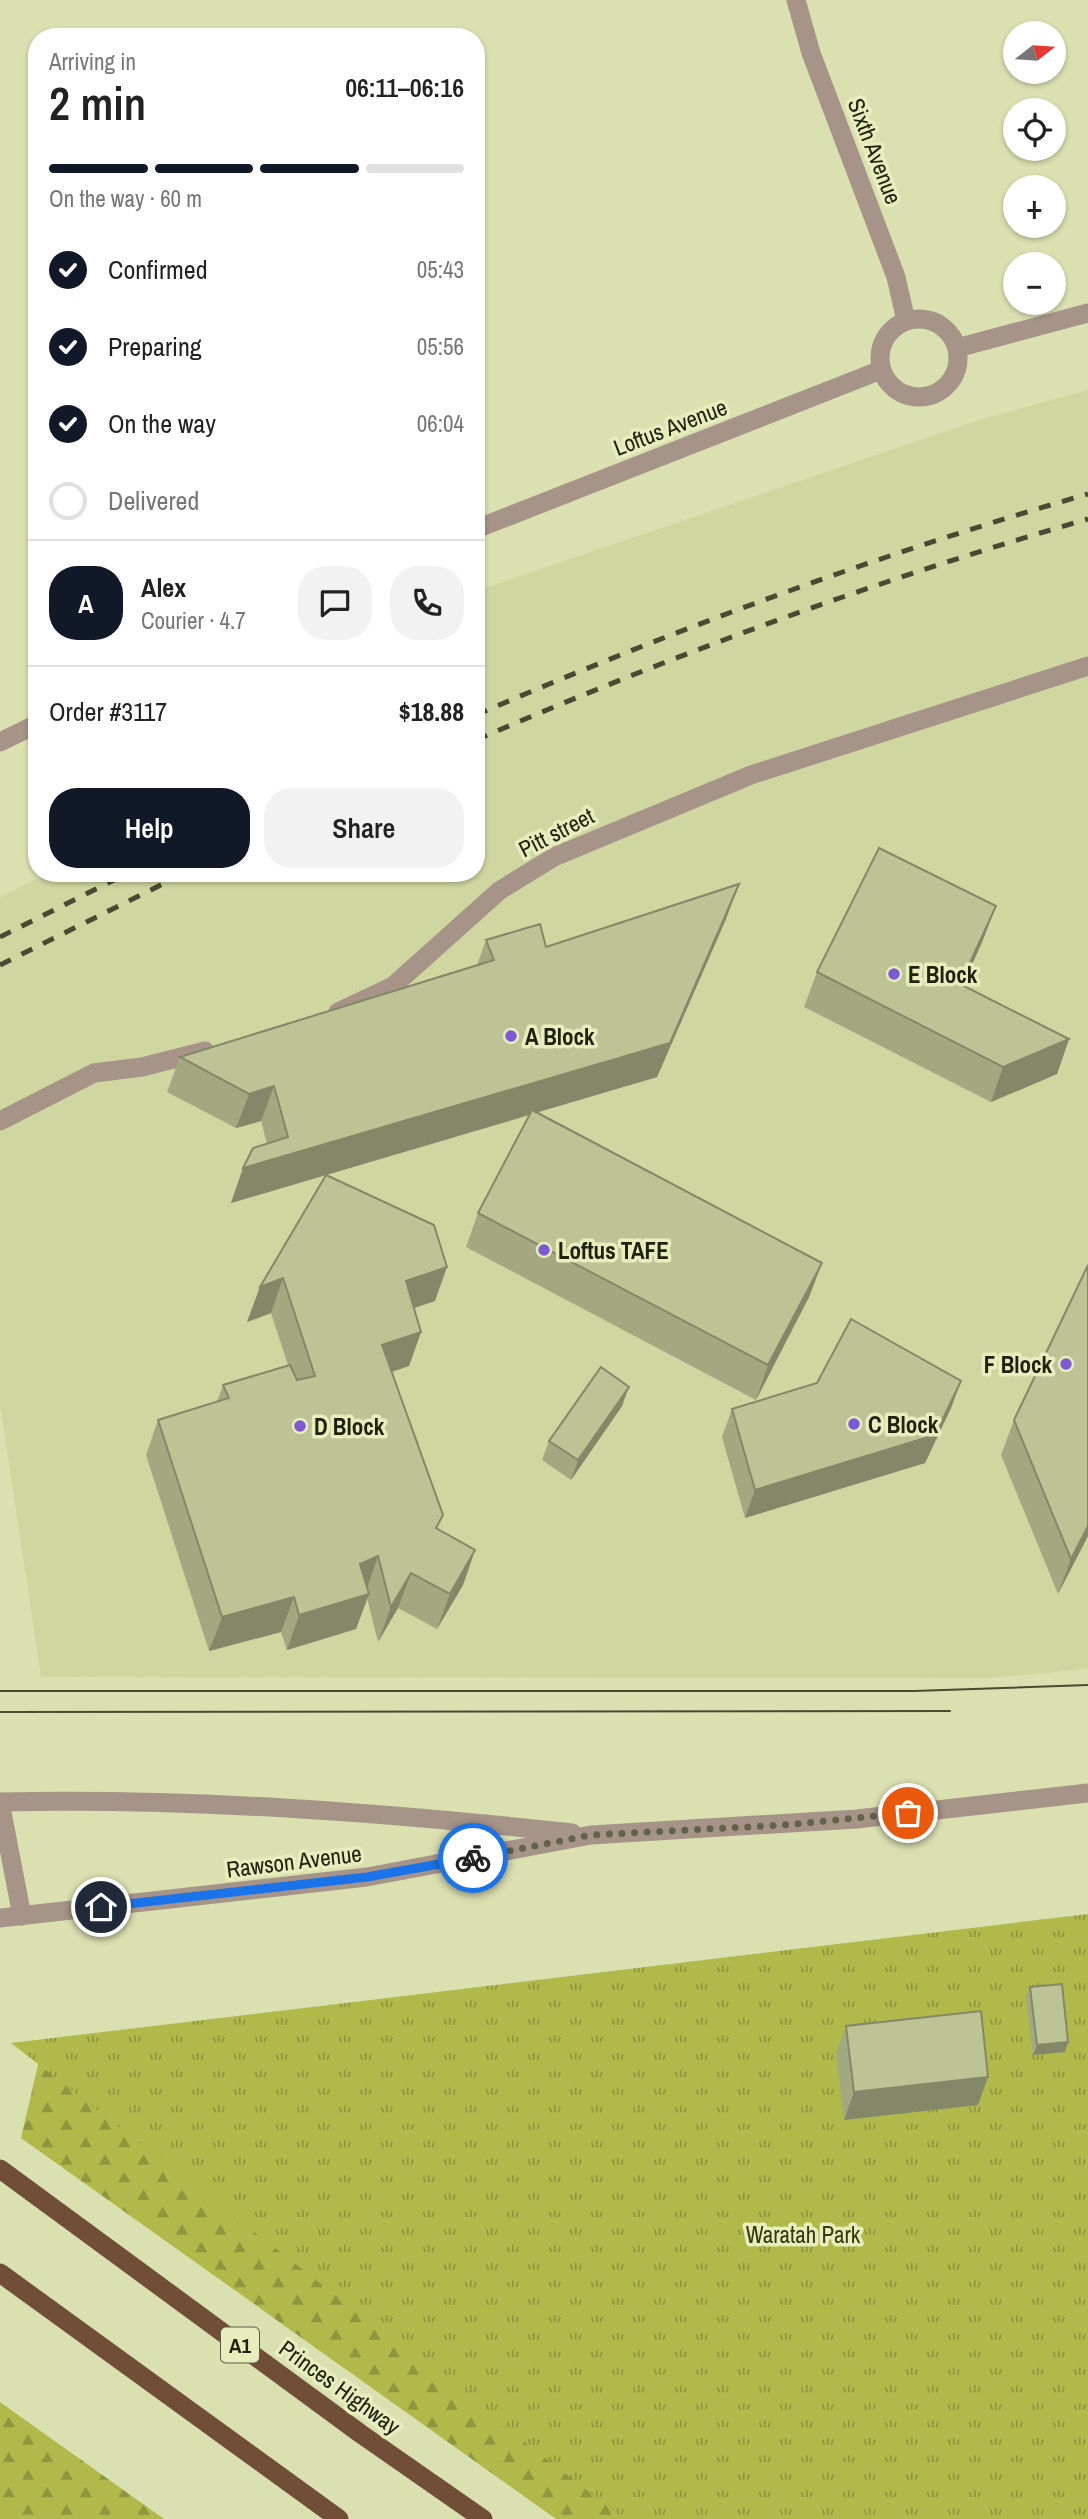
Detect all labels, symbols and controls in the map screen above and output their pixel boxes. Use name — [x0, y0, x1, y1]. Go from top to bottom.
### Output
north arrow — [1003, 21, 1066, 84]
map controls — [1003, 21, 1066, 315]
text: Arriving in — [49, 46, 136, 77]
text: 06:11–06:16 — [345, 70, 464, 105]
text: 2 min — [49, 72, 146, 134]
street label: Sixth Avenue — [841, 94, 909, 208]
button: locate — [1003, 98, 1066, 161]
button: + — [1003, 175, 1066, 238]
text: On the way · 60 m — [49, 183, 202, 214]
icon: check — [49, 251, 87, 289]
text: Confirmed — [108, 252, 208, 287]
button: − — [1003, 252, 1066, 315]
text: 05:43 — [417, 254, 464, 285]
icon: check — [49, 328, 87, 366]
text: Preparing — [108, 329, 202, 364]
text: 05:56 — [417, 331, 464, 362]
street label: Loftus Avenue — [609, 391, 731, 463]
icon: check — [49, 405, 87, 443]
text: On the way — [108, 406, 216, 441]
text: 06:04 — [417, 408, 464, 439]
text: Delivered — [108, 483, 199, 518]
button: chat — [298, 566, 372, 640]
button: phone — [390, 566, 464, 640]
text: Alex — [141, 570, 186, 605]
text: A — [78, 586, 94, 621]
text: Courier · 4.7 — [141, 605, 246, 636]
text: Order #3117 — [49, 694, 167, 729]
text: $18.88 — [399, 694, 464, 729]
button: Help — [49, 788, 250, 868]
button: Share — [264, 788, 464, 868]
street label: Pitt street — [513, 800, 599, 864]
place label: E Block — [908, 959, 978, 990]
marker: E Block — [886, 966, 902, 982]
place label: A Block — [525, 1021, 595, 1052]
marker: A Block — [503, 1028, 519, 1044]
place label: Loftus TAFE — [558, 1235, 669, 1266]
marker: Loftus TAFE — [536, 1242, 552, 1258]
place label: F Block — [984, 1349, 1052, 1380]
marker: F Block — [1058, 1356, 1074, 1372]
place label: C Block — [868, 1409, 939, 1440]
place label: D Block — [314, 1411, 385, 1442]
marker: C Block — [846, 1416, 862, 1432]
marker: D Block — [292, 1418, 308, 1434]
pin — [878, 1783, 938, 1843]
icon: bag — [889, 1794, 927, 1832]
courier — [438, 1823, 508, 1893]
street label: Rawson Avenue — [225, 1837, 363, 1885]
icon: bike — [454, 1839, 492, 1877]
pin — [71, 1877, 131, 1937]
icon: home — [82, 1888, 120, 1926]
park label: Waratah Park — [746, 2219, 861, 2250]
road number: A1 — [221, 2328, 259, 2362]
street label: Princes Highway — [273, 2333, 407, 2442]

